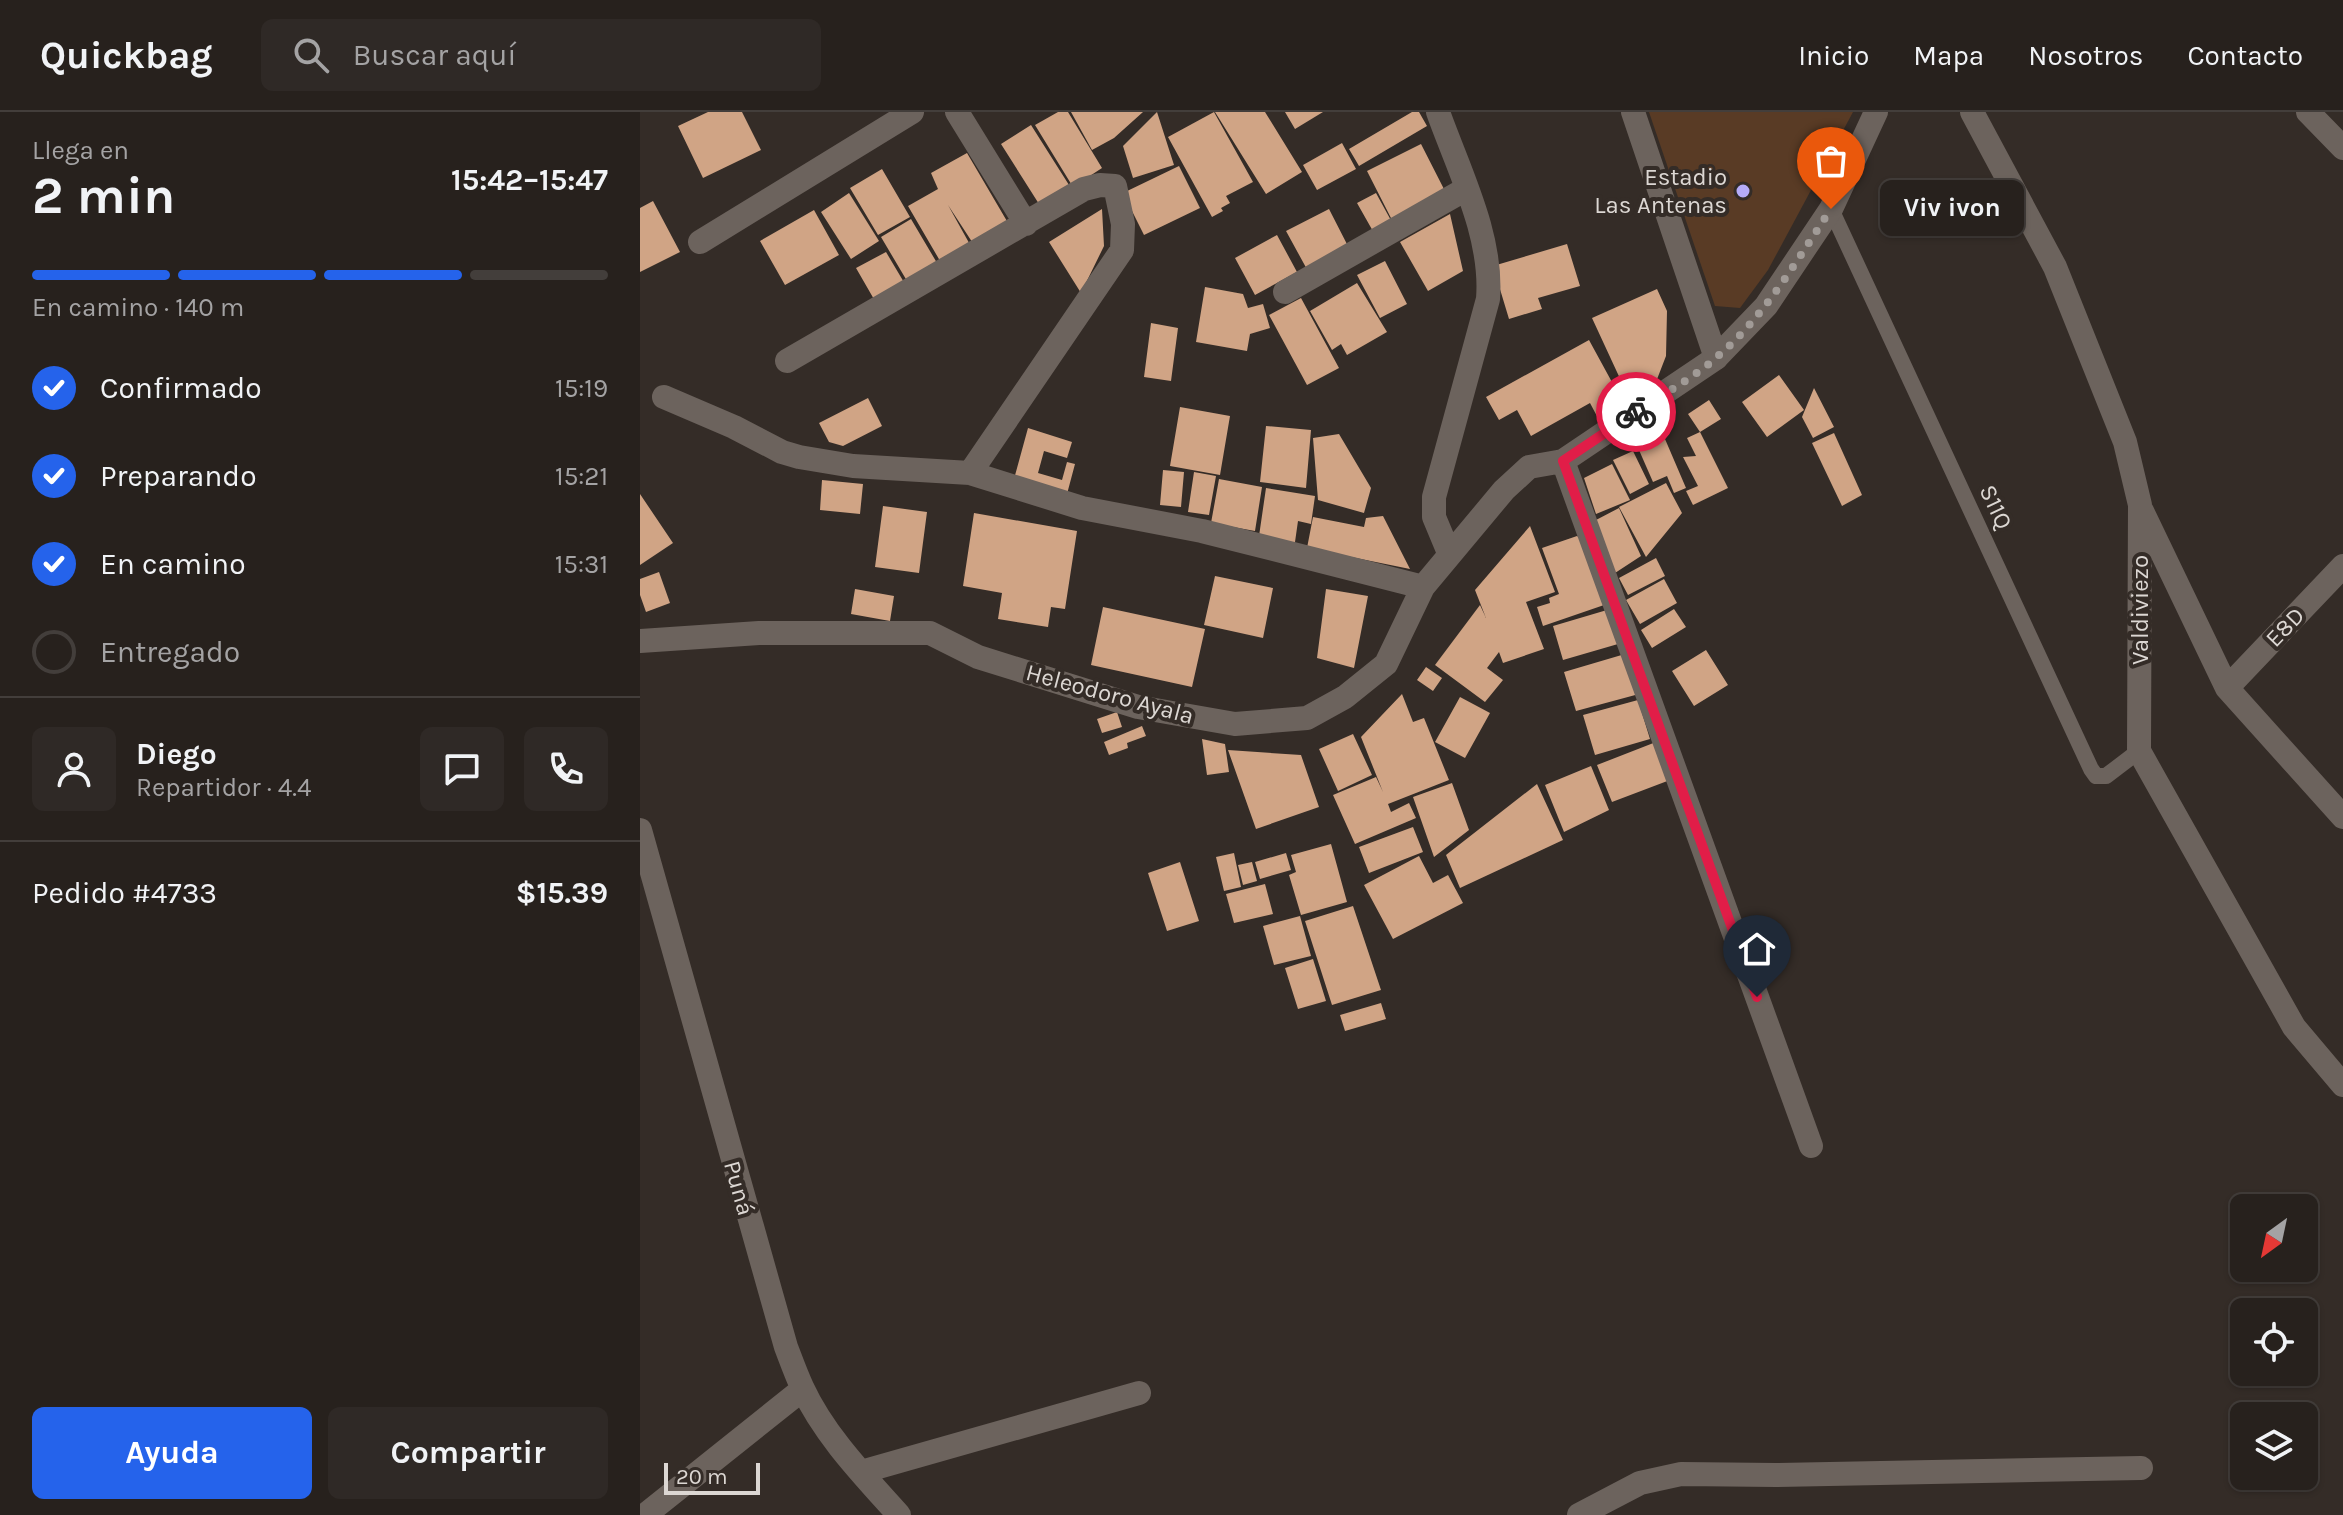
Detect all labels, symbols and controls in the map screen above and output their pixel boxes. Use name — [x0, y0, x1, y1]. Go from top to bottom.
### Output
search box — [261, 19, 821, 91]
text: Quickbag — [40, 33, 213, 78]
icon: search — [289, 33, 333, 77]
text: Buscar aquí — [353, 37, 516, 73]
text: Inicio — [1798, 39, 1869, 72]
text: Mapa — [1913, 39, 1984, 72]
text: Nosotros — [2028, 39, 2143, 72]
text: Contacto — [2187, 39, 2303, 72]
pin — [1797, 127, 1865, 209]
text: Llega en — [32, 135, 129, 166]
icon: bag — [1809, 139, 1853, 183]
text: 15:42–15:47 — [451, 162, 608, 198]
place label: Estadio Las Antenas — [1594, 163, 1727, 219]
text: 2 min — [32, 165, 175, 226]
callout: Viv ivon — [1879, 181, 2023, 237]
marker: Estadio Las Antenas — [1734, 182, 1752, 200]
text: Viv ivon — [1903, 192, 2001, 223]
text: En camino · 140 m — [32, 292, 244, 323]
icon: check — [32, 366, 76, 410]
text: Confirmado — [100, 370, 262, 406]
courier — [1596, 372, 1676, 452]
text: 15:19 — [555, 373, 608, 404]
icon: bike — [1614, 390, 1658, 434]
icon: check — [32, 454, 76, 498]
text: Preparando — [100, 458, 257, 494]
text: 15:21 — [555, 461, 608, 492]
street label: S11Q — [1974, 480, 2018, 534]
icon: check — [32, 542, 76, 586]
text: En camino — [100, 546, 246, 582]
text: 15:31 — [555, 549, 608, 580]
street label: Valdiviezo — [2126, 555, 2154, 665]
street label: E8D — [2260, 601, 2310, 653]
text: Entregado — [100, 634, 240, 670]
street label: Heleodoro Ayala — [1023, 658, 1197, 730]
button: person — [32, 727, 116, 811]
button: chat — [420, 727, 504, 811]
button: phone — [524, 727, 608, 811]
text: Diego — [136, 736, 217, 772]
text: Repartidor · 4.4 — [136, 772, 311, 803]
text: Pedido #4733 — [32, 875, 217, 911]
text: $15.39 — [516, 875, 608, 911]
pin — [1723, 915, 1791, 997]
icon: home — [1735, 927, 1779, 971]
street label: Puná — [718, 1157, 760, 1219]
north arrow — [2230, 1194, 2318, 1282]
map controls — [2230, 1194, 2318, 1490]
button: locate — [2230, 1298, 2318, 1386]
button: layers — [2230, 1402, 2318, 1490]
button: Ayuda — [32, 1407, 312, 1499]
button: Compartir — [328, 1407, 608, 1499]
scale bar — [664, 1459, 760, 1495]
text: 20 m — [676, 1464, 728, 1490]

